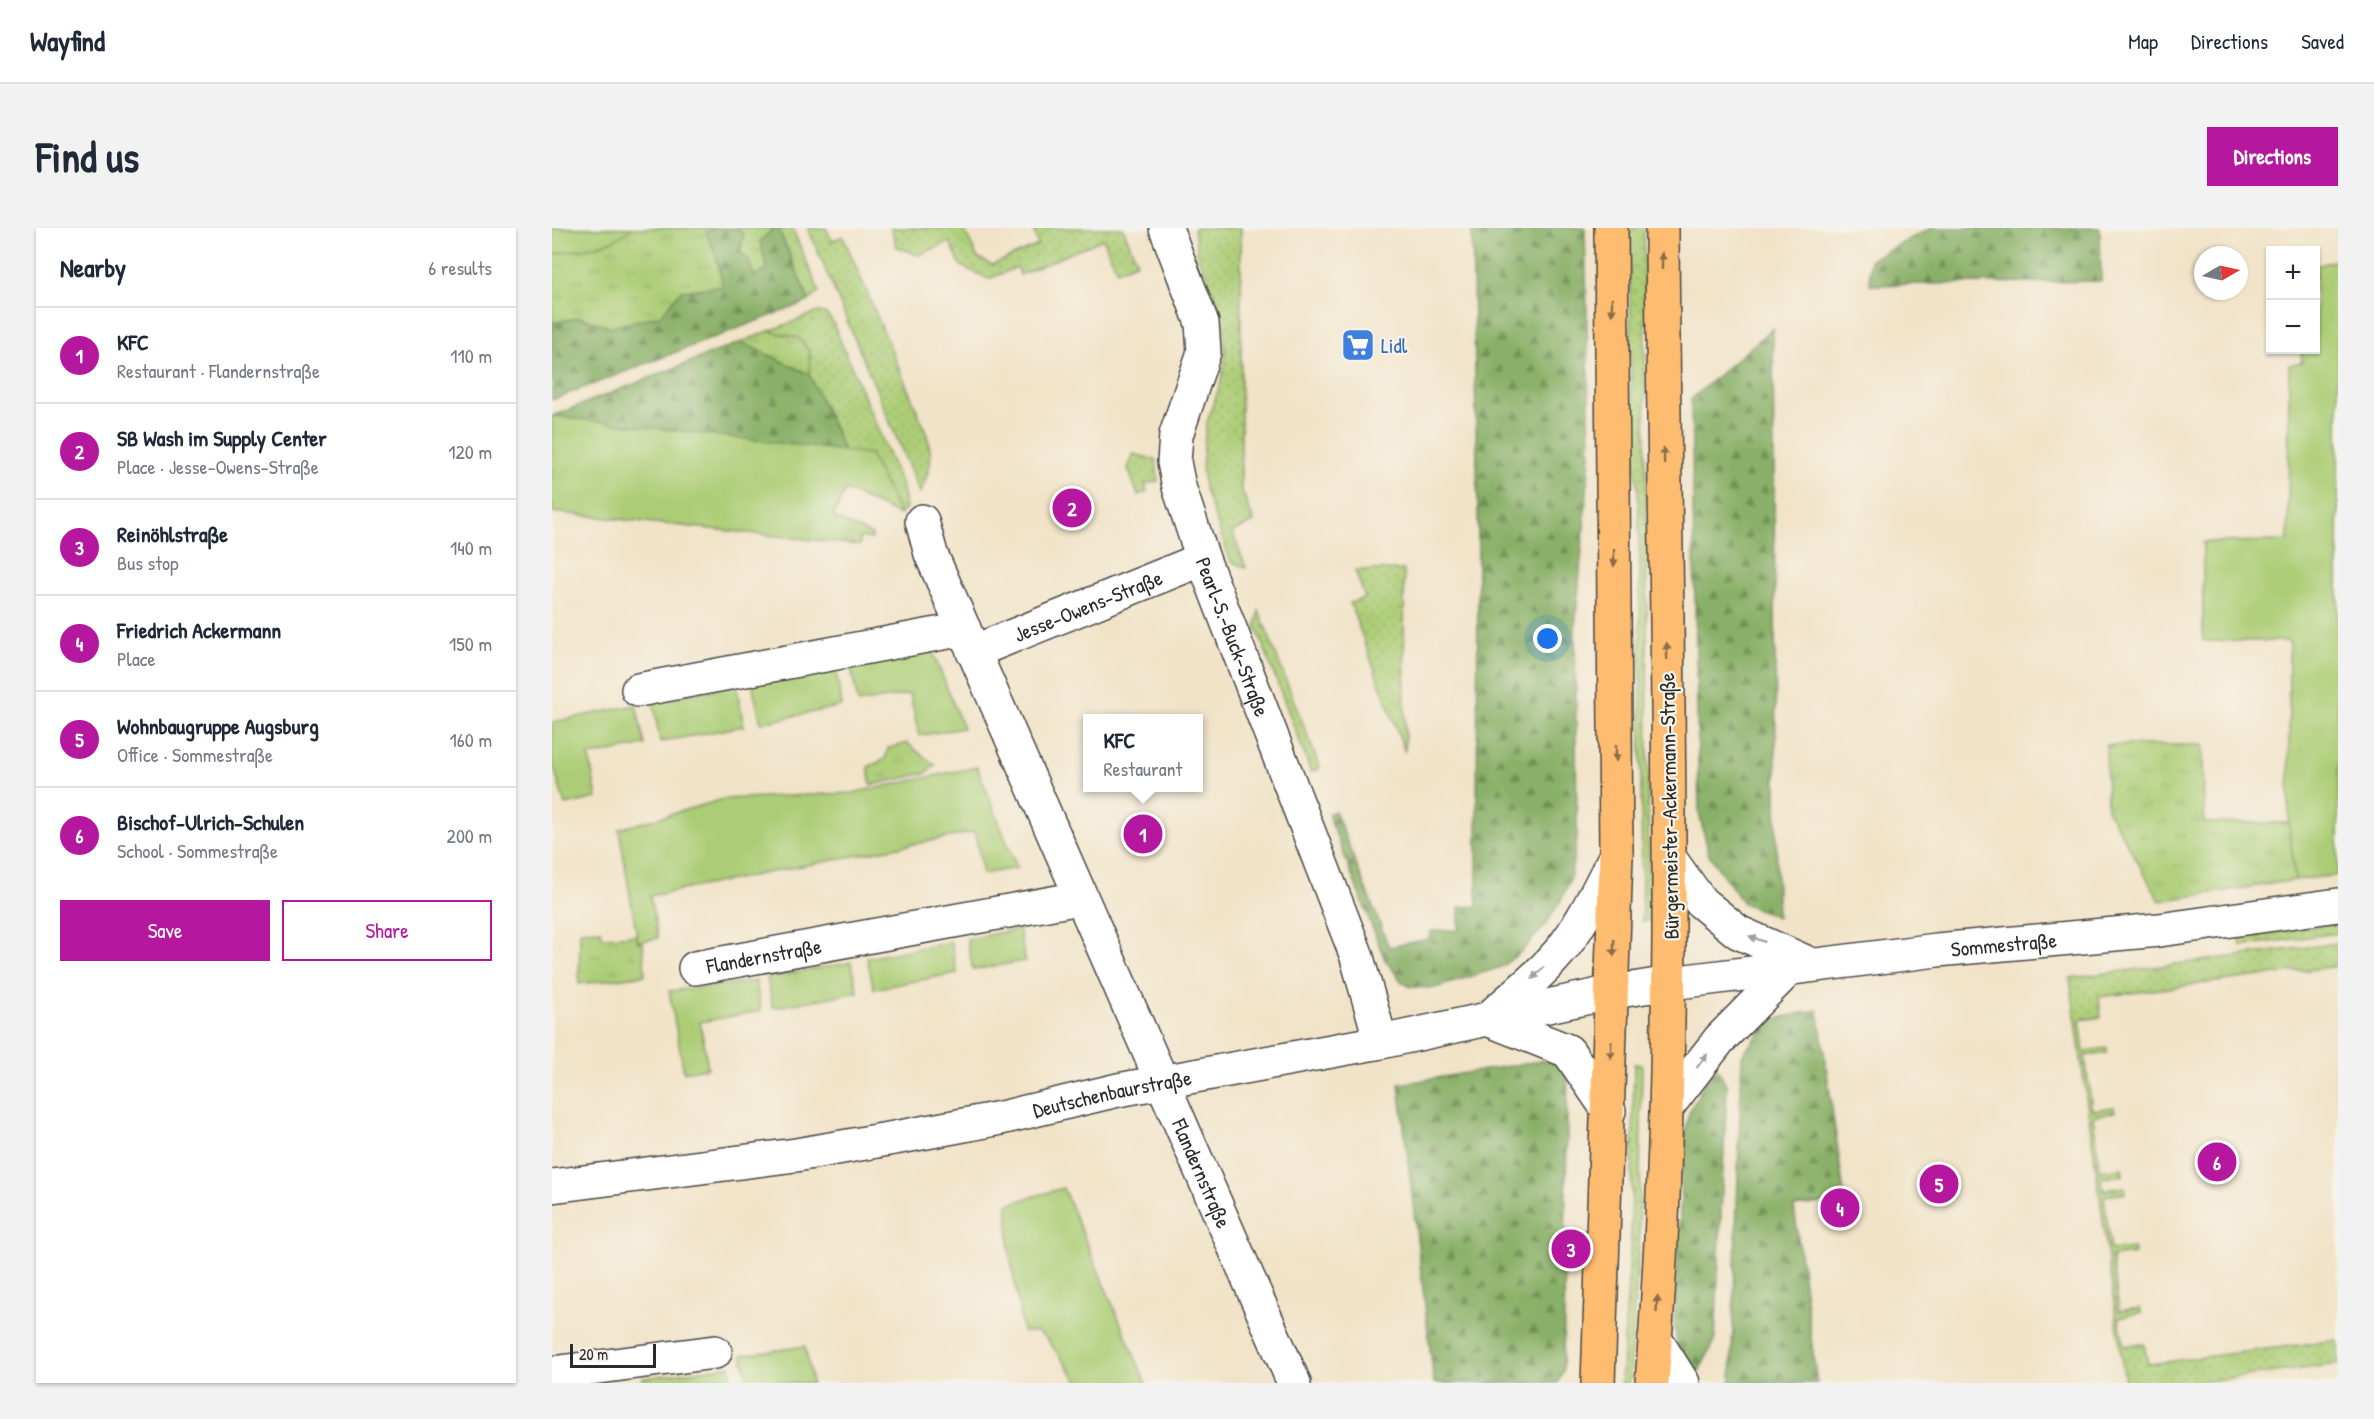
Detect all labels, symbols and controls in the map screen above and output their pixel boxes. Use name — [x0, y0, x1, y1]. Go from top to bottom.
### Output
text: Wayfind — [30, 22, 105, 60]
text: Map — [2128, 27, 2158, 56]
text: Directions — [2191, 27, 2268, 56]
text: Saved — [2301, 27, 2344, 56]
button: Directions — [2207, 127, 2338, 186]
text: Find us — [36, 128, 139, 185]
north arrow — [2194, 246, 2248, 300]
map controls — [2266, 246, 2320, 354]
button: + — [2266, 246, 2320, 300]
text: Nearby — [60, 250, 126, 285]
one-way arrow — [1657, 252, 1667, 271]
text: 6 results — [428, 254, 492, 281]
one-way arrow — [1607, 298, 1617, 317]
button: − — [2266, 300, 2320, 354]
text: KFC — [117, 327, 149, 357]
supermarket icon: Lidl — [1340, 327, 1376, 363]
place label: Lidl — [1381, 331, 1408, 360]
text: 1 — [76, 342, 83, 369]
text: 110 m — [450, 342, 492, 369]
text: Restaurant · Flandernstraße — [117, 357, 320, 384]
text: SB Wash im Supply Center — [117, 423, 327, 453]
text: 2 — [75, 438, 84, 465]
text: 120 m — [448, 438, 492, 465]
one-way arrow — [1659, 447, 1669, 466]
text: Place · Jesse-Owens-Straße — [117, 453, 319, 480]
pin: 2 — [1052, 486, 1092, 530]
text: Reinöhlstraße — [117, 519, 228, 549]
text: 3 — [75, 534, 84, 561]
text: 140 m — [450, 534, 492, 561]
text: Bus stop — [117, 549, 179, 576]
one-way arrow — [1610, 549, 1619, 568]
street label: Pearl-S.-Buck-Straße — [1189, 553, 1277, 721]
street label: Jesse-Owens-Straße — [1009, 563, 1166, 649]
text: Friedrich Ackermann — [117, 615, 281, 645]
your location — [1533, 624, 1562, 653]
text: 4 — [76, 630, 83, 657]
text: 150 m — [449, 630, 492, 657]
one-way arrow — [1662, 642, 1672, 661]
text: Place — [117, 645, 156, 672]
street label: Bürgermeister-Ackermann-Straße — [1652, 672, 1686, 940]
text: Wohnbaugruppe Augsburg — [117, 711, 319, 741]
popup — [1083, 714, 1203, 792]
text: KFC — [1104, 725, 1135, 755]
text: 5 — [75, 726, 84, 753]
text: 160 m — [450, 726, 492, 753]
text: Office · Sommestraße — [117, 741, 273, 768]
one-way arrow — [1611, 744, 1621, 763]
text: Restaurant — [1104, 755, 1182, 782]
text: Bischof-Ulrich-Schulen — [117, 807, 304, 837]
pin: 1 — [1124, 812, 1162, 856]
text: 6 — [76, 822, 83, 849]
text: 200 m — [447, 822, 492, 849]
text: School · Sommestraße — [117, 837, 278, 864]
button: Save — [60, 900, 270, 961]
button: Share — [282, 900, 492, 961]
street label: Sommestraße — [1950, 925, 2058, 963]
street label: Flandernstraße — [703, 931, 824, 980]
one-way arrow — [1747, 934, 1765, 944]
one-way arrow — [1609, 939, 1618, 958]
one-way arrow — [1531, 965, 1545, 979]
one-way arrow — [1606, 1041, 1615, 1060]
one-way arrow — [1696, 1053, 1709, 1069]
street label: Deutschenbaurstraße — [1030, 1062, 1194, 1124]
street label: Flandernstraße — [1165, 1113, 1239, 1232]
pin: 6 — [2198, 1140, 2236, 1184]
pin: 5 — [1920, 1162, 1958, 1206]
pin: 4 — [1820, 1186, 1860, 1230]
pin: 3 — [1552, 1226, 1590, 1272]
one-way arrow — [1653, 1294, 1662, 1313]
scale bar — [570, 1341, 656, 1368]
text: 20 m — [579, 1343, 608, 1365]

